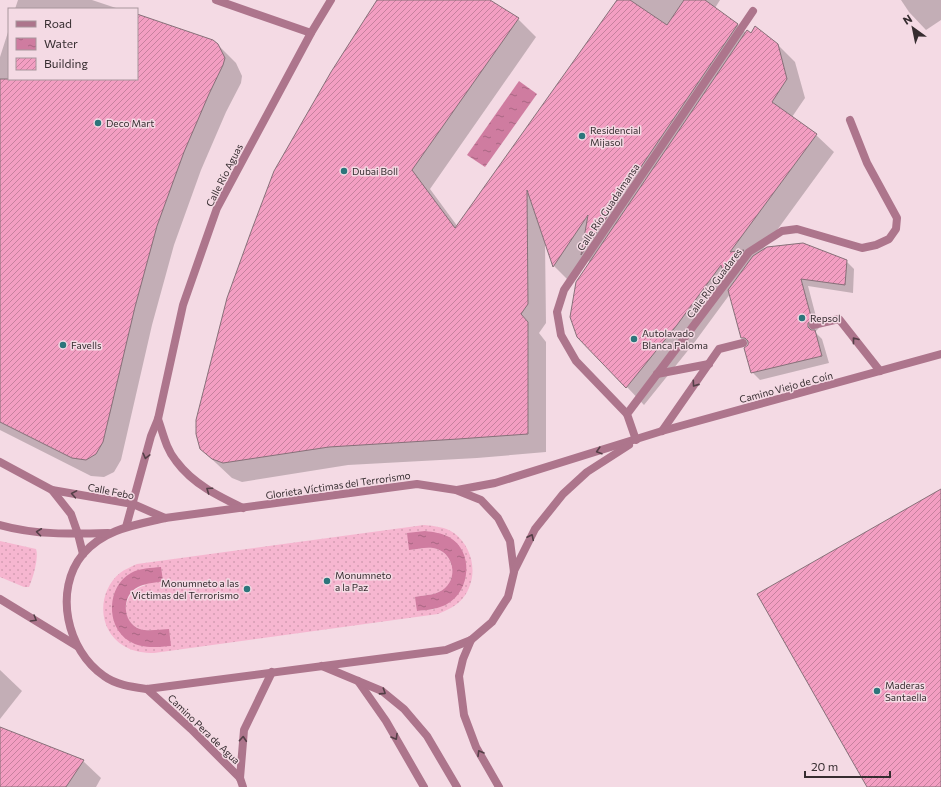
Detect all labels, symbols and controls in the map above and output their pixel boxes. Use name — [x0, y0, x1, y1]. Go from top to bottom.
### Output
legend — [8, 8, 138, 80]
north arrow — [893, 8, 933, 48]
text: N — [900, 11, 914, 27]
text: Road — [44, 16, 72, 30]
text: Water — [44, 36, 78, 50]
text: Building — [44, 56, 88, 70]
place label: Deco Mart — [106, 117, 154, 129]
marker: Deco Mart — [93, 118, 103, 128]
place label: Residencial Mijasol — [590, 124, 641, 148]
marker: Residencial Mijasol — [577, 131, 587, 141]
street label: Calle Río Aguas — [203, 141, 245, 208]
street label: Calle Río Guadalmansa — [574, 161, 642, 253]
place label: Dubai Boll — [352, 165, 398, 177]
marker: Dubai Boll — [339, 166, 349, 176]
street label: Calle Río Guadares — [684, 245, 744, 320]
place label: Repsol — [810, 312, 841, 324]
marker: Repsol — [797, 313, 807, 323]
place label: Autolavado Blanca Paloma — [642, 327, 708, 351]
marker: Autolavado Blanca Paloma — [629, 334, 639, 344]
one-way arrow — [853, 338, 860, 345]
place label: Favells — [71, 339, 102, 351]
marker: Favells — [58, 340, 68, 350]
street label: Camino Viejo de Coín — [738, 369, 834, 405]
one-way arrow — [692, 380, 700, 387]
one-way arrow — [596, 446, 603, 455]
one-way arrow — [142, 452, 151, 459]
street label: Glorieta Víctimas del Terrorismo — [265, 469, 411, 501]
street label: Calle Febo — [87, 481, 135, 501]
one-way arrow — [206, 488, 213, 495]
one-way arrow — [71, 490, 77, 499]
one-way arrow — [36, 528, 42, 537]
one-way arrow — [526, 533, 534, 541]
place label: Monumneto a la Paz — [335, 569, 392, 593]
marker: Monumneto a la Paz — [322, 576, 332, 586]
place label: Monumneto a las Victimas del Terrorismo — [132, 577, 239, 601]
marker: Monumneto a las Victimas del Terrorismo — [242, 584, 252, 594]
one-way arrow — [30, 614, 37, 621]
place label: Maderas Santaella — [885, 679, 927, 703]
marker: Maderas Santaella — [872, 686, 882, 696]
one-way arrow — [379, 688, 386, 695]
street label: Camino Pera de Agua — [166, 692, 242, 766]
one-way arrow — [390, 733, 398, 740]
one-way arrow — [239, 736, 247, 742]
one-way arrow — [477, 750, 484, 757]
scale bar — [805, 753, 890, 779]
text: 20 m — [811, 759, 838, 773]

